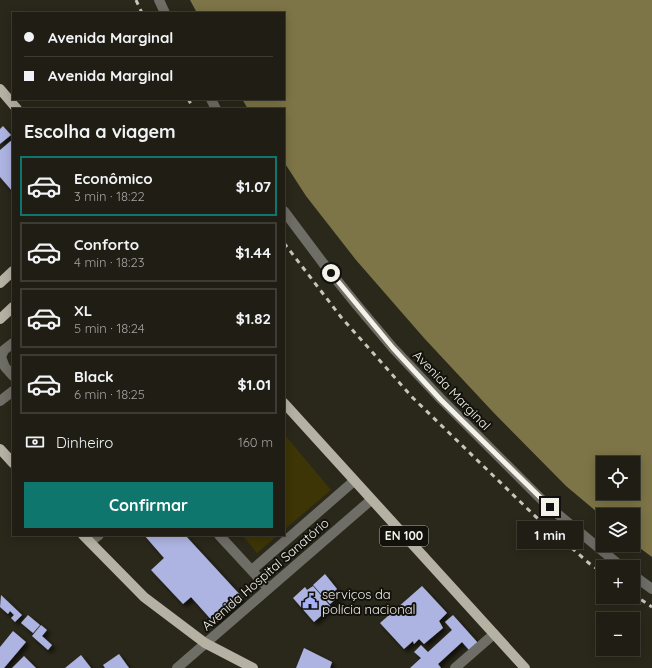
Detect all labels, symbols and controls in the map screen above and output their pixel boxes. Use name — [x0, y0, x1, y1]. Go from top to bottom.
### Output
text: Avenida Marginal — [48, 28, 173, 47]
text: Avenida Marginal — [48, 66, 173, 85]
text: Escolha a viagem — [24, 120, 176, 143]
icon: car — [26, 168, 62, 204]
text: Econômico — [74, 169, 153, 188]
text: $1.07 — [236, 177, 271, 196]
text: 3 min · 18:22 — [74, 188, 145, 204]
icon: car — [26, 234, 62, 270]
text: Conforto — [74, 235, 139, 254]
text: $1.44 — [235, 243, 271, 262]
text: 4 min · 18:23 — [74, 254, 144, 270]
route start — [322, 264, 340, 282]
icon: car — [26, 300, 62, 336]
text: XL — [74, 301, 92, 320]
text: $1.82 — [236, 309, 271, 328]
text: 5 min · 18:24 — [74, 320, 145, 336]
street label: Avenida Marginal — [410, 347, 494, 433]
icon: car — [26, 366, 62, 402]
text: Black — [74, 367, 114, 386]
text: $1.01 — [237, 375, 271, 394]
text: 6 min · 18:25 — [74, 386, 145, 402]
icon: cash — [24, 431, 46, 453]
text: Dinheiro — [56, 433, 113, 452]
text: 160 m — [238, 434, 273, 450]
map controls — [596, 456, 640, 656]
button: locate — [596, 456, 640, 500]
button: Confirmar — [24, 482, 273, 528]
route end — [541, 498, 559, 516]
button: layers — [596, 508, 640, 552]
street label: Avenida Hospital Sanatório — [198, 514, 332, 634]
callout: 1 min — [517, 521, 583, 549]
road number: EN 100 — [380, 526, 428, 546]
text: 1 min — [534, 527, 566, 543]
button: + — [596, 560, 640, 604]
place label: serviços da polícia nacional — [322, 586, 416, 617]
public building icon: serviços da polícia nacional — [301, 592, 319, 610]
button: − — [596, 612, 640, 656]

